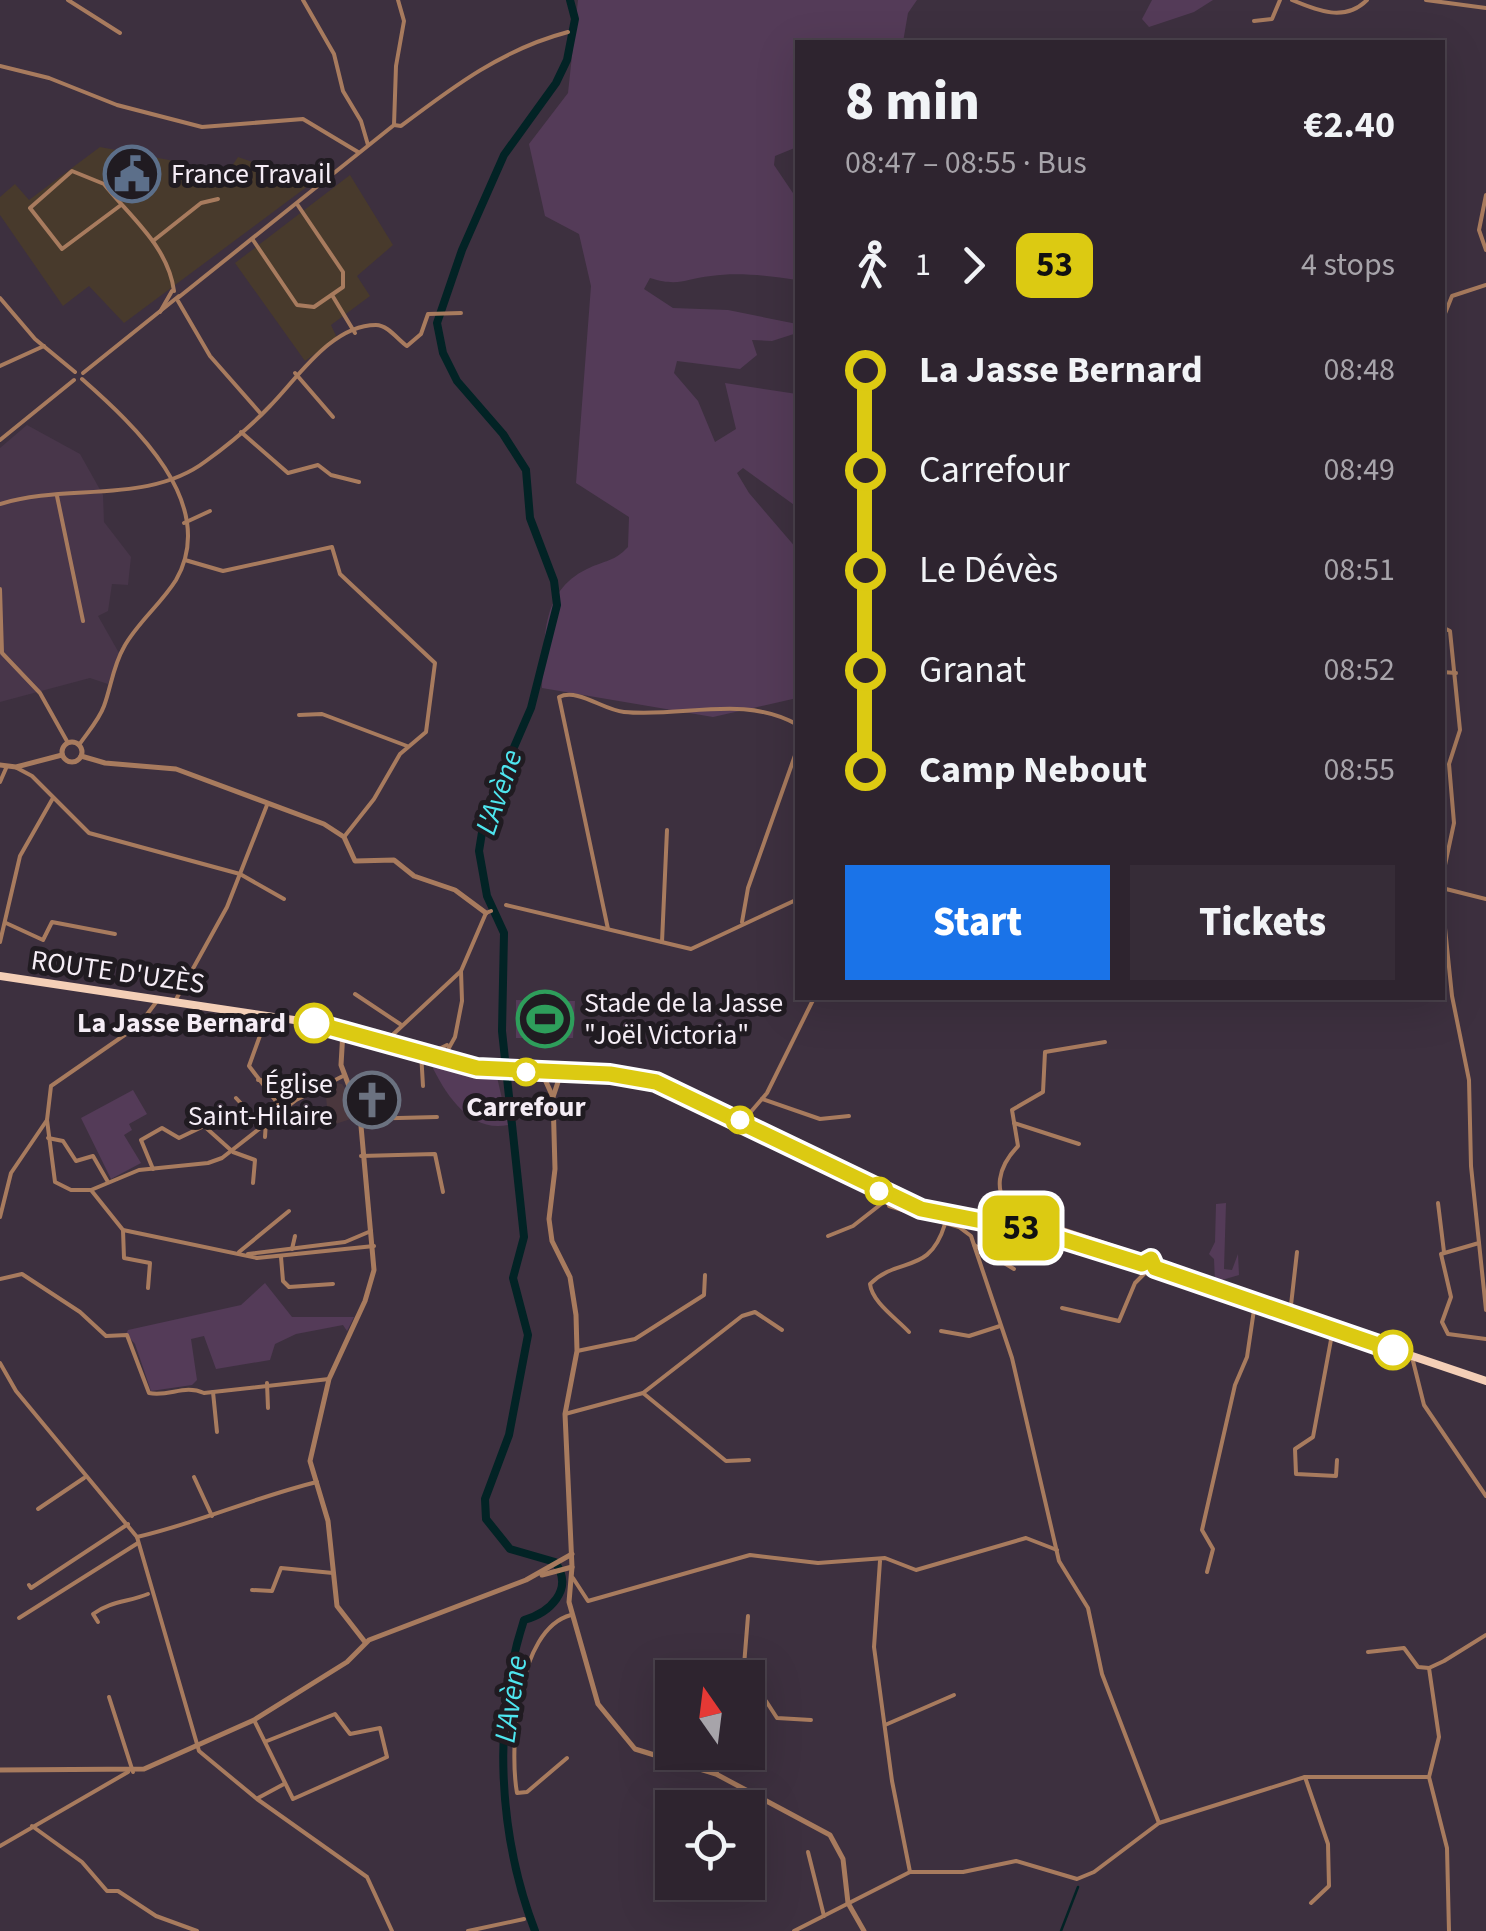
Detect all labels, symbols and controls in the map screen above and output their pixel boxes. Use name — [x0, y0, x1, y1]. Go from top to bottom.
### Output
text: 8 min — [845, 63, 980, 141]
text: €2.40 — [1303, 98, 1395, 152]
text: 08:47 – 08:55 · Bus — [845, 140, 1087, 186]
public building icon: France Travail — [102, 144, 162, 204]
place label: France Travail — [171, 154, 332, 194]
icon: walk — [845, 238, 900, 293]
icon: forward — [946, 238, 1001, 293]
text: 53 — [1036, 240, 1073, 290]
text: 1 — [915, 242, 931, 288]
text: 4 stops — [1301, 242, 1395, 288]
text: La Jasse Bernard — [919, 343, 1203, 397]
text: 08:48 — [1323, 347, 1395, 393]
text: Carrefour — [919, 443, 1070, 497]
text: 08:49 — [1323, 447, 1395, 493]
text: Le Dévès — [919, 543, 1058, 597]
text: 08:51 — [1323, 547, 1395, 593]
text: Granat — [919, 643, 1026, 697]
text: 08:52 — [1323, 647, 1395, 693]
text: Camp Nebout — [919, 743, 1147, 797]
water label: L'Avène — [464, 744, 534, 840]
text: 08:55 — [1323, 747, 1395, 793]
button: Start — [845, 865, 1110, 980]
button: Tickets — [1130, 865, 1395, 980]
street label: ROUTE D'UZÈS — [29, 940, 207, 1004]
place label: Stade de la Jasse "Joël Victoria" — [584, 983, 783, 1055]
sports icon: Stade de la Jasse "Joël Victoria" — [515, 989, 575, 1049]
place label: La Jasse Bernard — [77, 1003, 286, 1043]
marker: La Jasse Bernard — [295, 1004, 333, 1042]
marker: Carrefour — [513, 1059, 539, 1085]
place label: Église Saint-Hilaire — [188, 1064, 333, 1136]
church icon: Église Saint-Hilaire — [342, 1070, 402, 1130]
place label: Carrefour — [466, 1087, 586, 1127]
unlabelled marker — [727, 1107, 753, 1133]
unlabelled marker — [866, 1178, 892, 1204]
line badge: 53 — [976, 1196, 1066, 1260]
text: 53 — [1003, 1203, 1039, 1253]
unlabelled marker — [1374, 1331, 1412, 1369]
water label: L'Avène — [484, 1653, 538, 1745]
north arrow — [655, 1660, 765, 1770]
map controls — [655, 1660, 765, 1900]
button: locate — [655, 1790, 765, 1900]

